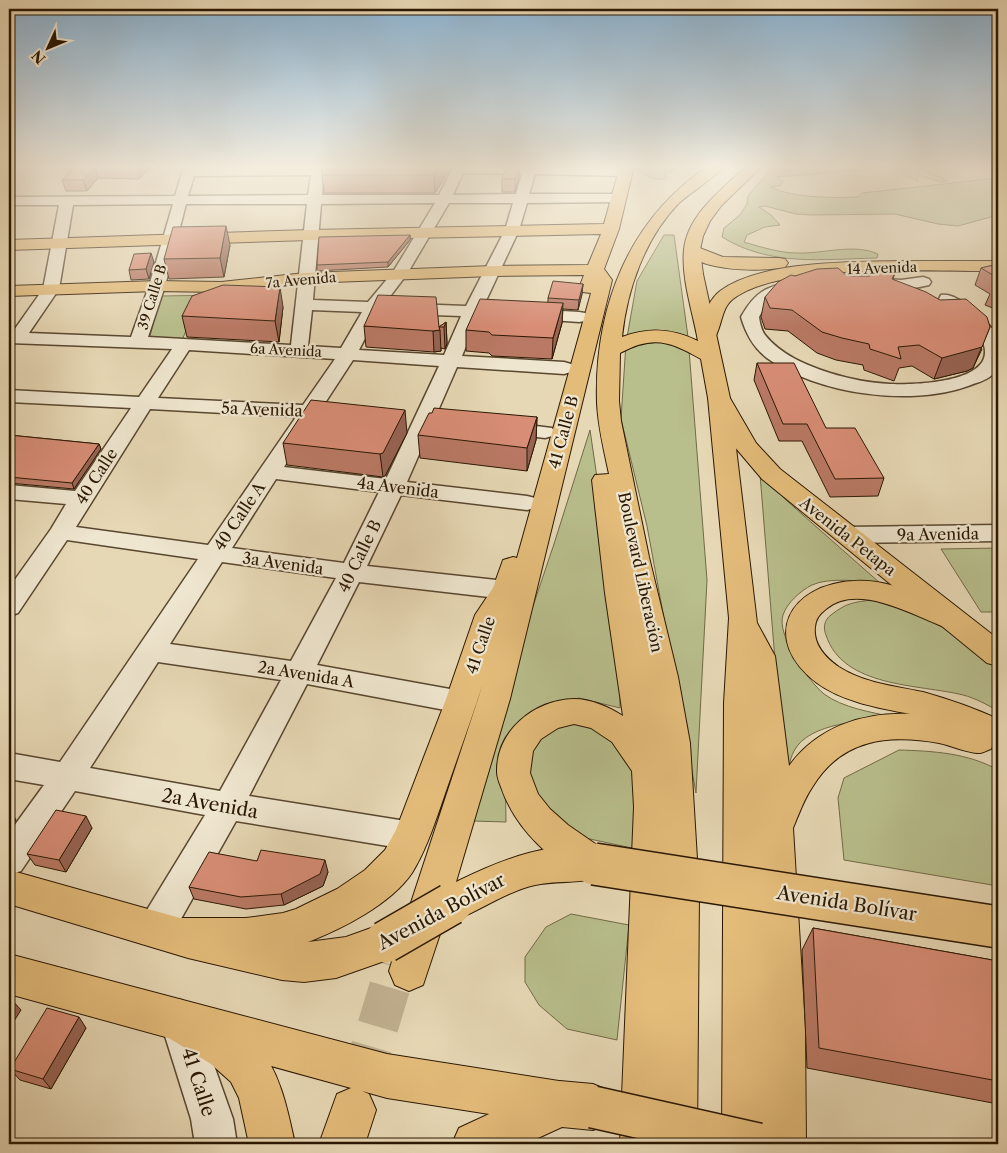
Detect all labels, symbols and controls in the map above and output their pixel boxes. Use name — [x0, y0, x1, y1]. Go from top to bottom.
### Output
north arrow — [22, 22, 72, 72]
text: N — [28, 46, 49, 68]
street label: 14 Avenida — [846, 258, 918, 278]
street label: 39 Calle B — [134, 262, 171, 332]
street label: 7a Avenida — [265, 268, 338, 292]
street label: 6a Avenida — [250, 339, 323, 361]
street label: 41 Calle B — [544, 393, 582, 471]
street label: 5a Avenida — [221, 398, 304, 420]
street label: 40 Calle — [70, 444, 122, 508]
street label: 4a Avenida — [356, 472, 441, 502]
street label: 40 Calle A — [209, 477, 270, 554]
street label: Boulevard Liberación — [614, 490, 668, 654]
street label: Avenida Petapa — [795, 492, 901, 580]
street label: 40 Calle B — [333, 516, 385, 596]
street label: 9a Avenida — [897, 523, 980, 545]
street label: 3a Avenida — [241, 547, 325, 579]
street label: 41 Calle — [461, 614, 499, 676]
street label: 2a Avenida A — [256, 656, 357, 692]
street label: 2a Avenida — [160, 784, 260, 823]
street label: Avenida Bolívar — [373, 868, 509, 955]
street label: Avenida Bolívar — [774, 881, 919, 926]
street label: 41 Calle — [177, 1045, 220, 1119]

